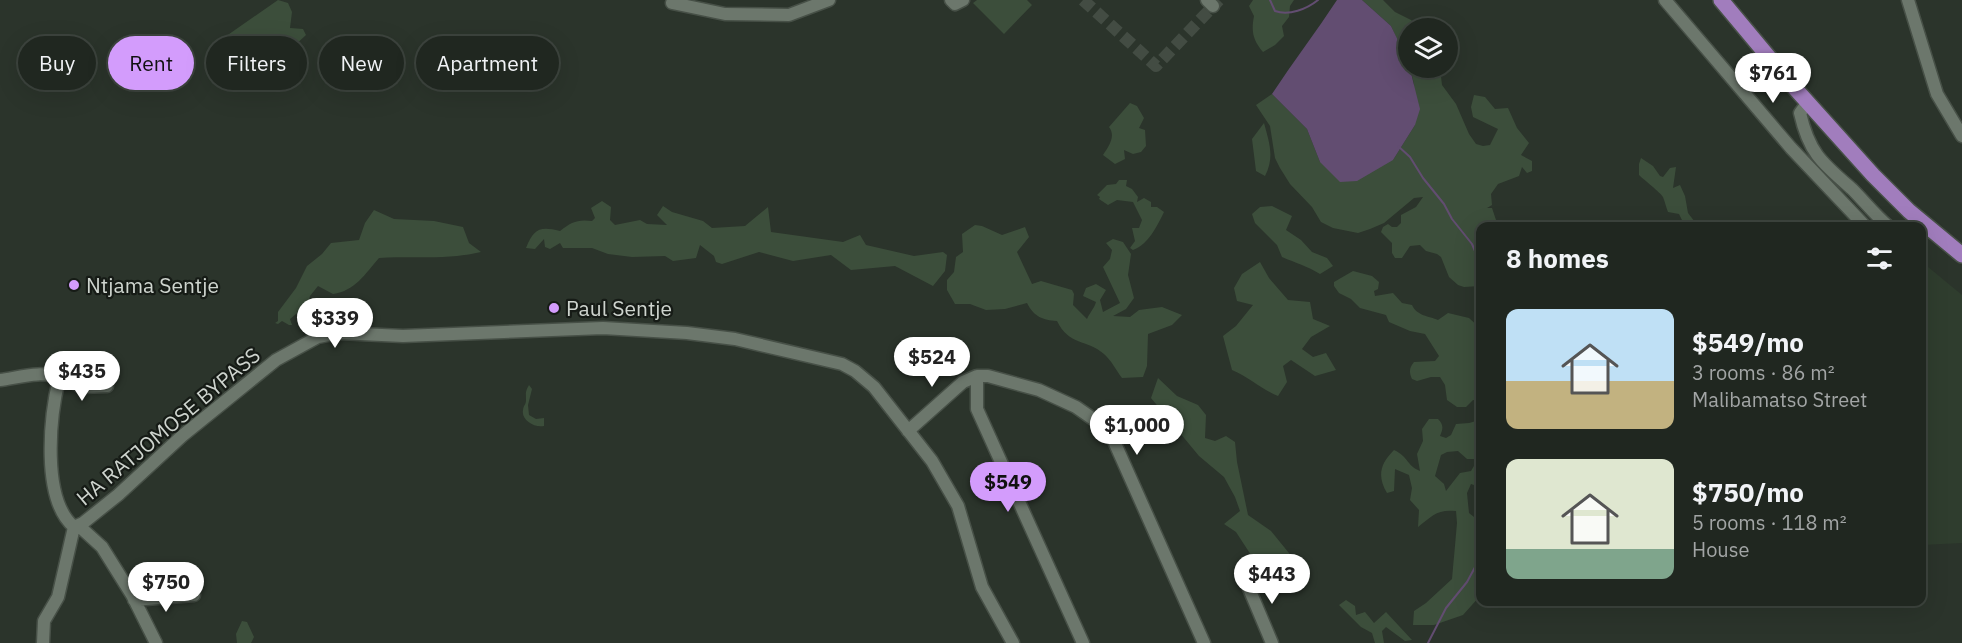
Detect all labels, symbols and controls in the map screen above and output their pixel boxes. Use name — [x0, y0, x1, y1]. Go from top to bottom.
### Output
map controls — [1398, 18, 1458, 78]
button: layers — [1398, 18, 1458, 78]
chip: Buy — [18, 36, 96, 90]
chip: Rent — [108, 36, 194, 90]
chip: Filters — [206, 36, 307, 90]
chip: New — [319, 36, 404, 90]
chip: Apartment — [416, 36, 559, 90]
pin: $761 — [1737, 53, 1809, 104]
text: $761 — [1749, 59, 1797, 86]
text: 8 homes — [1506, 241, 1609, 275]
icon: filters — [1863, 242, 1896, 275]
place label: Ntjama Sentje — [86, 271, 219, 299]
marker: Ntjama Sentje — [67, 278, 81, 292]
place label: Paul Sentje — [566, 294, 672, 322]
pin: $339 — [299, 298, 371, 349]
marker: Paul Sentje — [547, 301, 561, 315]
text: $339 — [311, 304, 359, 331]
text: $549/mo — [1692, 325, 1804, 359]
icon: home — [1554, 333, 1626, 405]
pin: $524 — [896, 337, 968, 388]
street label: HA RATJOMOSE BYPASS — [70, 341, 266, 511]
text: $524 — [908, 343, 956, 370]
pin: $435 — [46, 351, 118, 402]
text: $435 — [58, 357, 106, 384]
text: 3 rooms · 86 m² — [1692, 359, 1835, 386]
text: Malibamatso Street — [1692, 386, 1867, 413]
pin: $1,000 — [1088, 405, 1186, 456]
text: $1,000 — [1104, 411, 1170, 438]
pin: $549 — [972, 462, 1044, 513]
text: $549 — [984, 468, 1032, 495]
text: $750/mo — [1692, 475, 1804, 509]
icon: home — [1554, 483, 1626, 555]
text: 5 rooms · 118 m² — [1692, 509, 1847, 536]
text: House — [1692, 536, 1749, 563]
pin: $443 — [1236, 554, 1308, 605]
text: $443 — [1248, 560, 1296, 587]
pin: $750 — [130, 562, 202, 613]
text: $750 — [142, 568, 190, 595]

